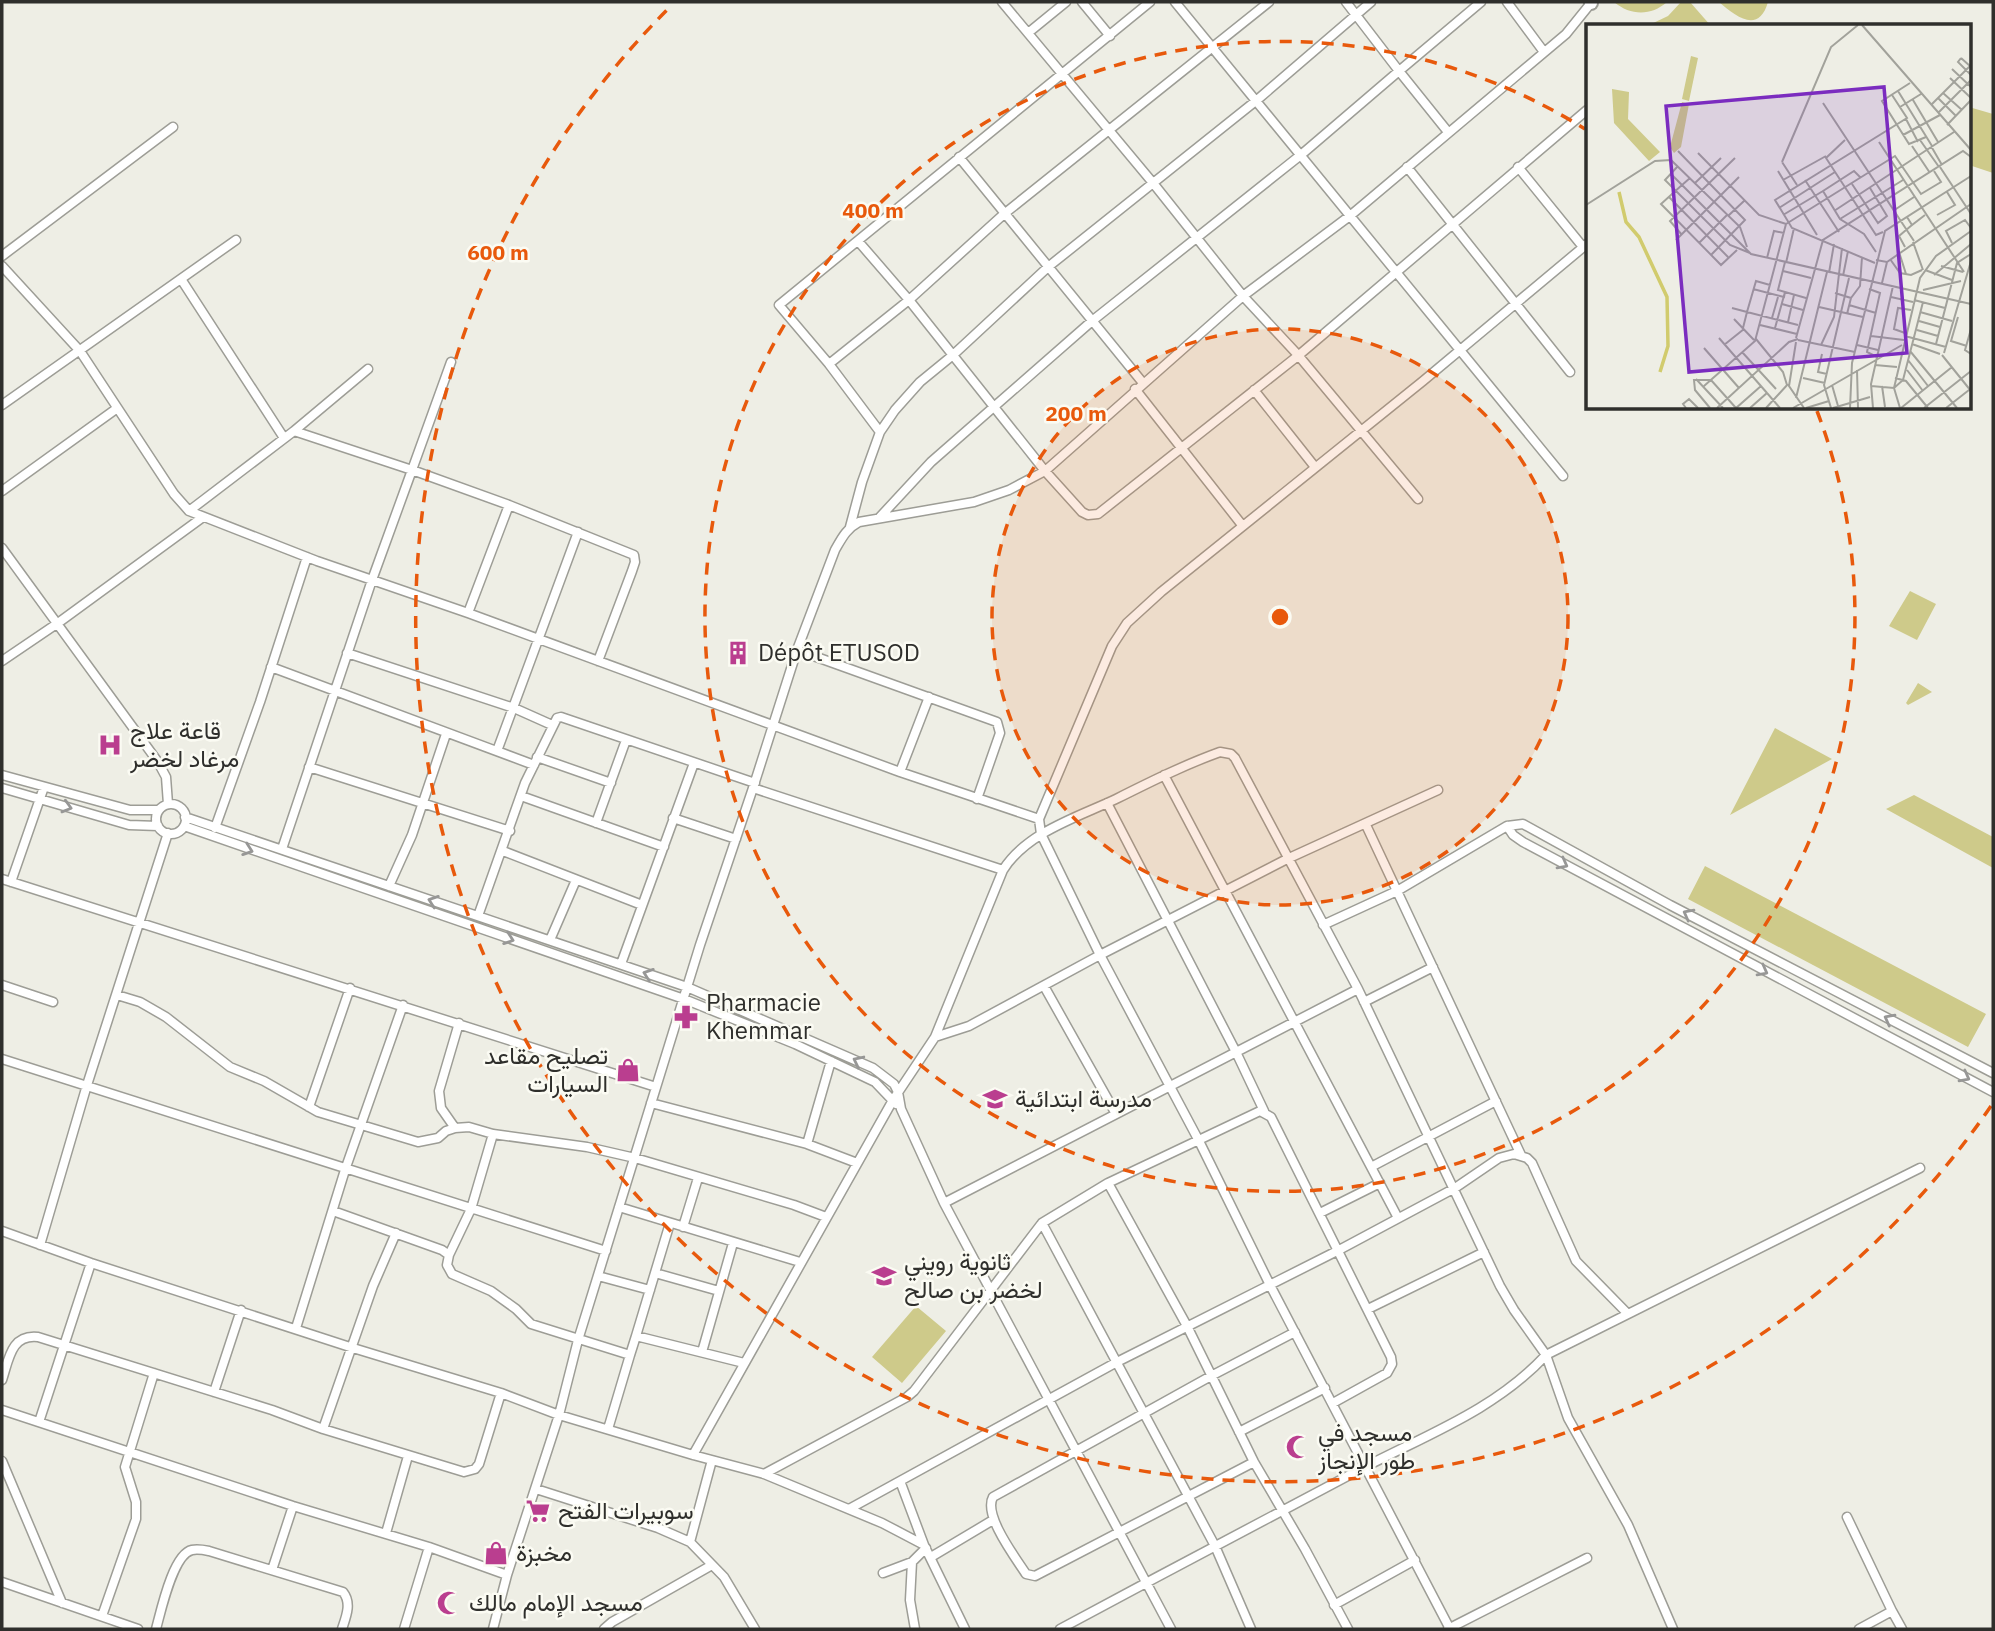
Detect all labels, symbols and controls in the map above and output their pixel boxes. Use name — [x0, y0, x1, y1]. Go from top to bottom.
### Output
inset map — [1586, 24, 1970, 410]
text: 400 m — [842, 196, 904, 224]
text: 600 m — [467, 238, 529, 266]
text: 200 m — [1045, 399, 1107, 427]
centre of rings — [1268, 605, 1292, 629]
place label: Dépôt ETUSOD — [758, 636, 920, 668]
building icon: Dépôt ETUSOD — [724, 639, 752, 667]
place label: قاعة علاج مرغاد لخضر — [129, 714, 239, 774]
hospital icon: قاعة علاج مرغاد لخضر — [96, 731, 124, 759]
one-way arrow — [61, 798, 73, 813]
one-way arrow — [241, 842, 253, 856]
one-way arrow — [1555, 855, 1568, 869]
one-way arrow — [427, 895, 440, 909]
one-way arrow — [1682, 909, 1695, 922]
one-way arrow — [503, 931, 515, 945]
one-way arrow — [1756, 962, 1768, 976]
one-way arrow — [643, 968, 655, 982]
place label: Pharmacie Khemmar — [706, 986, 821, 1046]
pharmacy icon: Pharmacie Khemmar — [672, 1003, 700, 1031]
one-way arrow — [1884, 1014, 1896, 1027]
place label: تصليح مقاعد السيارات — [484, 1039, 608, 1099]
one-way arrow — [853, 1055, 865, 1069]
shop icon: تصليح مقاعد السيارات — [614, 1056, 642, 1084]
one-way arrow — [1957, 1068, 1970, 1082]
place label: مدرسة ابتدائية — [1015, 1082, 1152, 1114]
school or university icon: مدرسة ابتدائية — [981, 1085, 1009, 1113]
place label: ثانوية رويني لخضر بن صالح — [904, 1245, 1043, 1307]
school or university icon: ثانوية رويني لخضر بن صالح — [870, 1262, 898, 1290]
place label: مسجد في طور الإنجاز — [1317, 1416, 1415, 1476]
mosque icon: مسجد في طور الإنجاز — [1284, 1433, 1312, 1461]
place label: سوبيرات الفتح — [558, 1494, 694, 1528]
supermarket icon: سوبيرات الفتح — [524, 1497, 552, 1525]
place label: مخبزة — [516, 1536, 572, 1568]
shop icon: مخبزة — [482, 1539, 510, 1567]
place label: مسجد الإمام مالك — [469, 1586, 643, 1619]
mosque icon: مسجد الإمام مالك — [435, 1589, 463, 1617]

